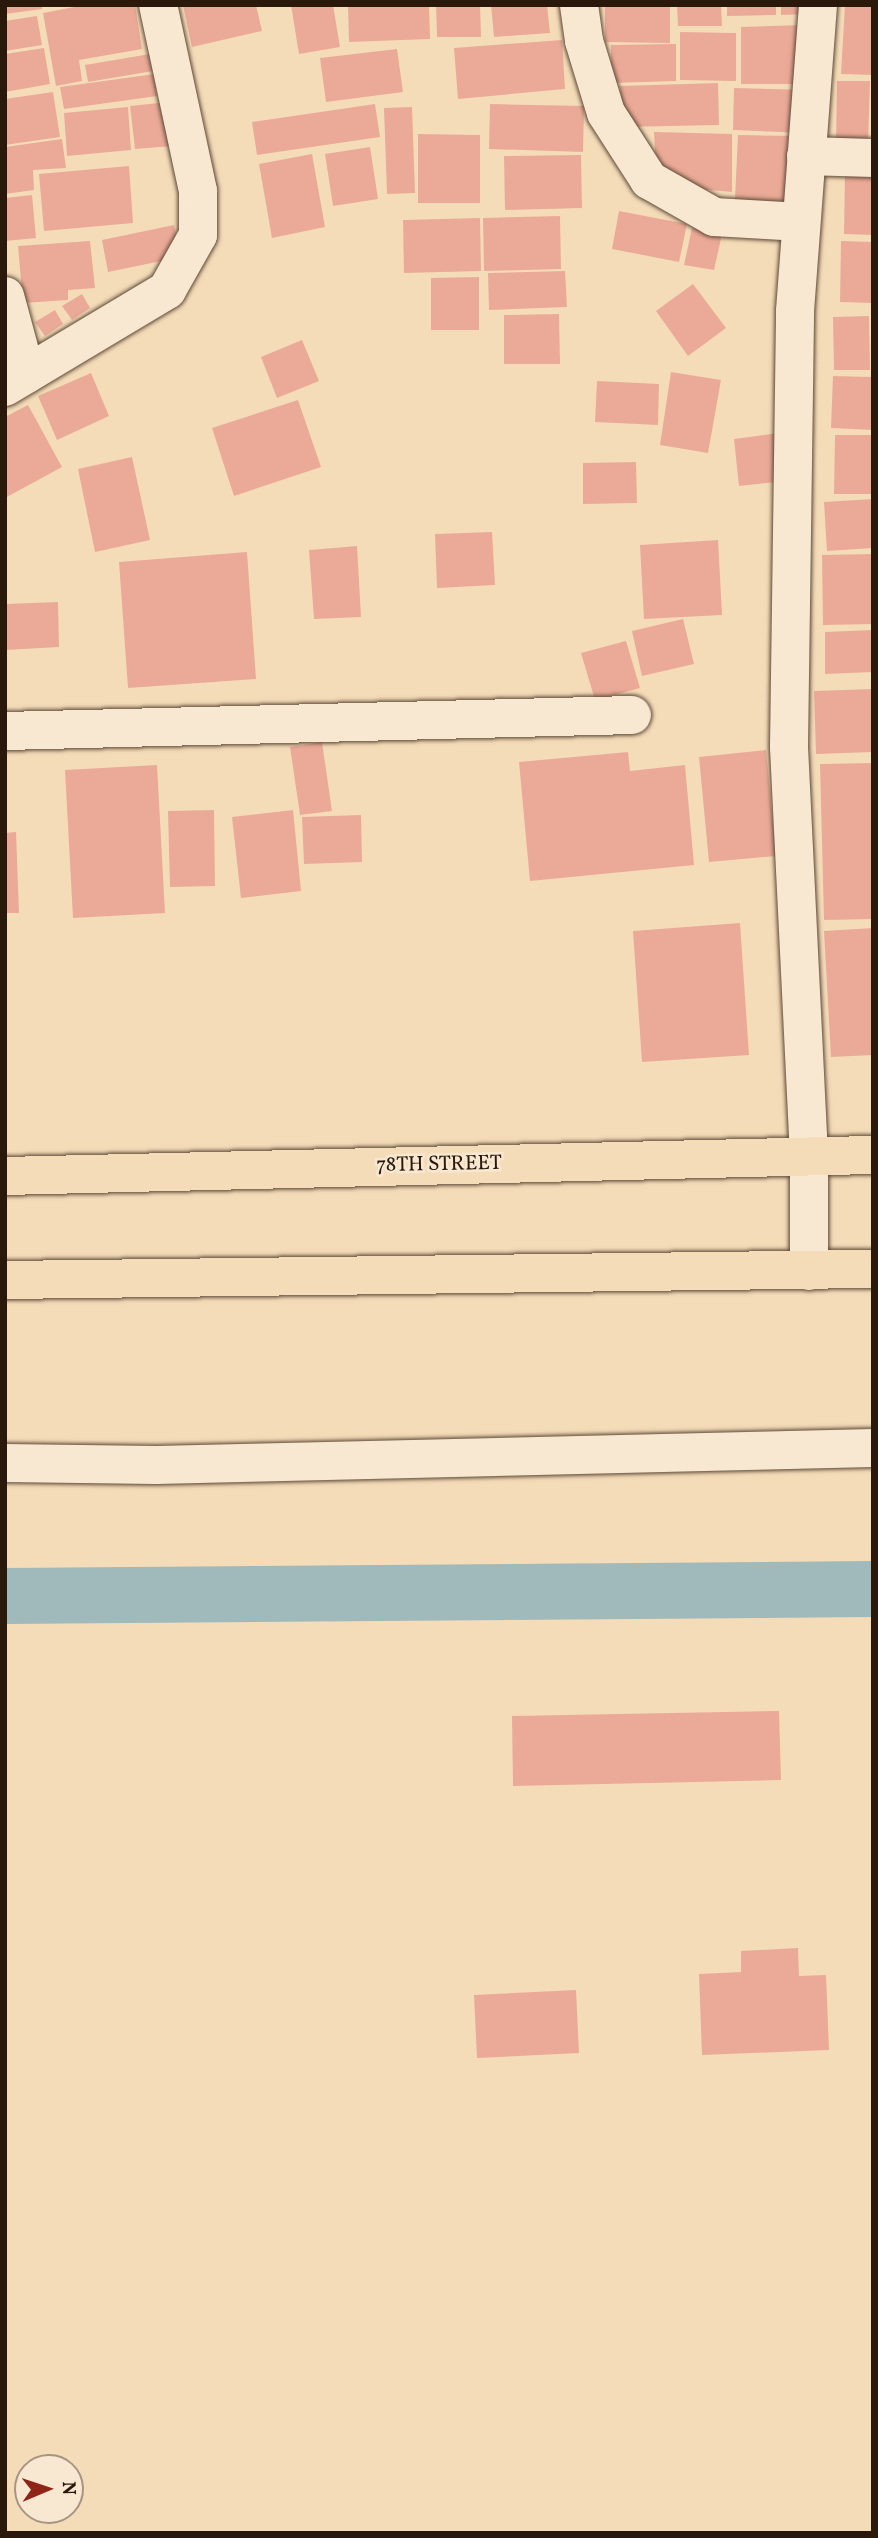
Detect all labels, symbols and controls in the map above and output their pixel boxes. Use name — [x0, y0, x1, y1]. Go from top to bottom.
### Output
street label: 78TH STREET — [376, 1151, 502, 1179]
north arrow — [14, 2454, 84, 2524]
text: N — [55, 2481, 81, 2496]

